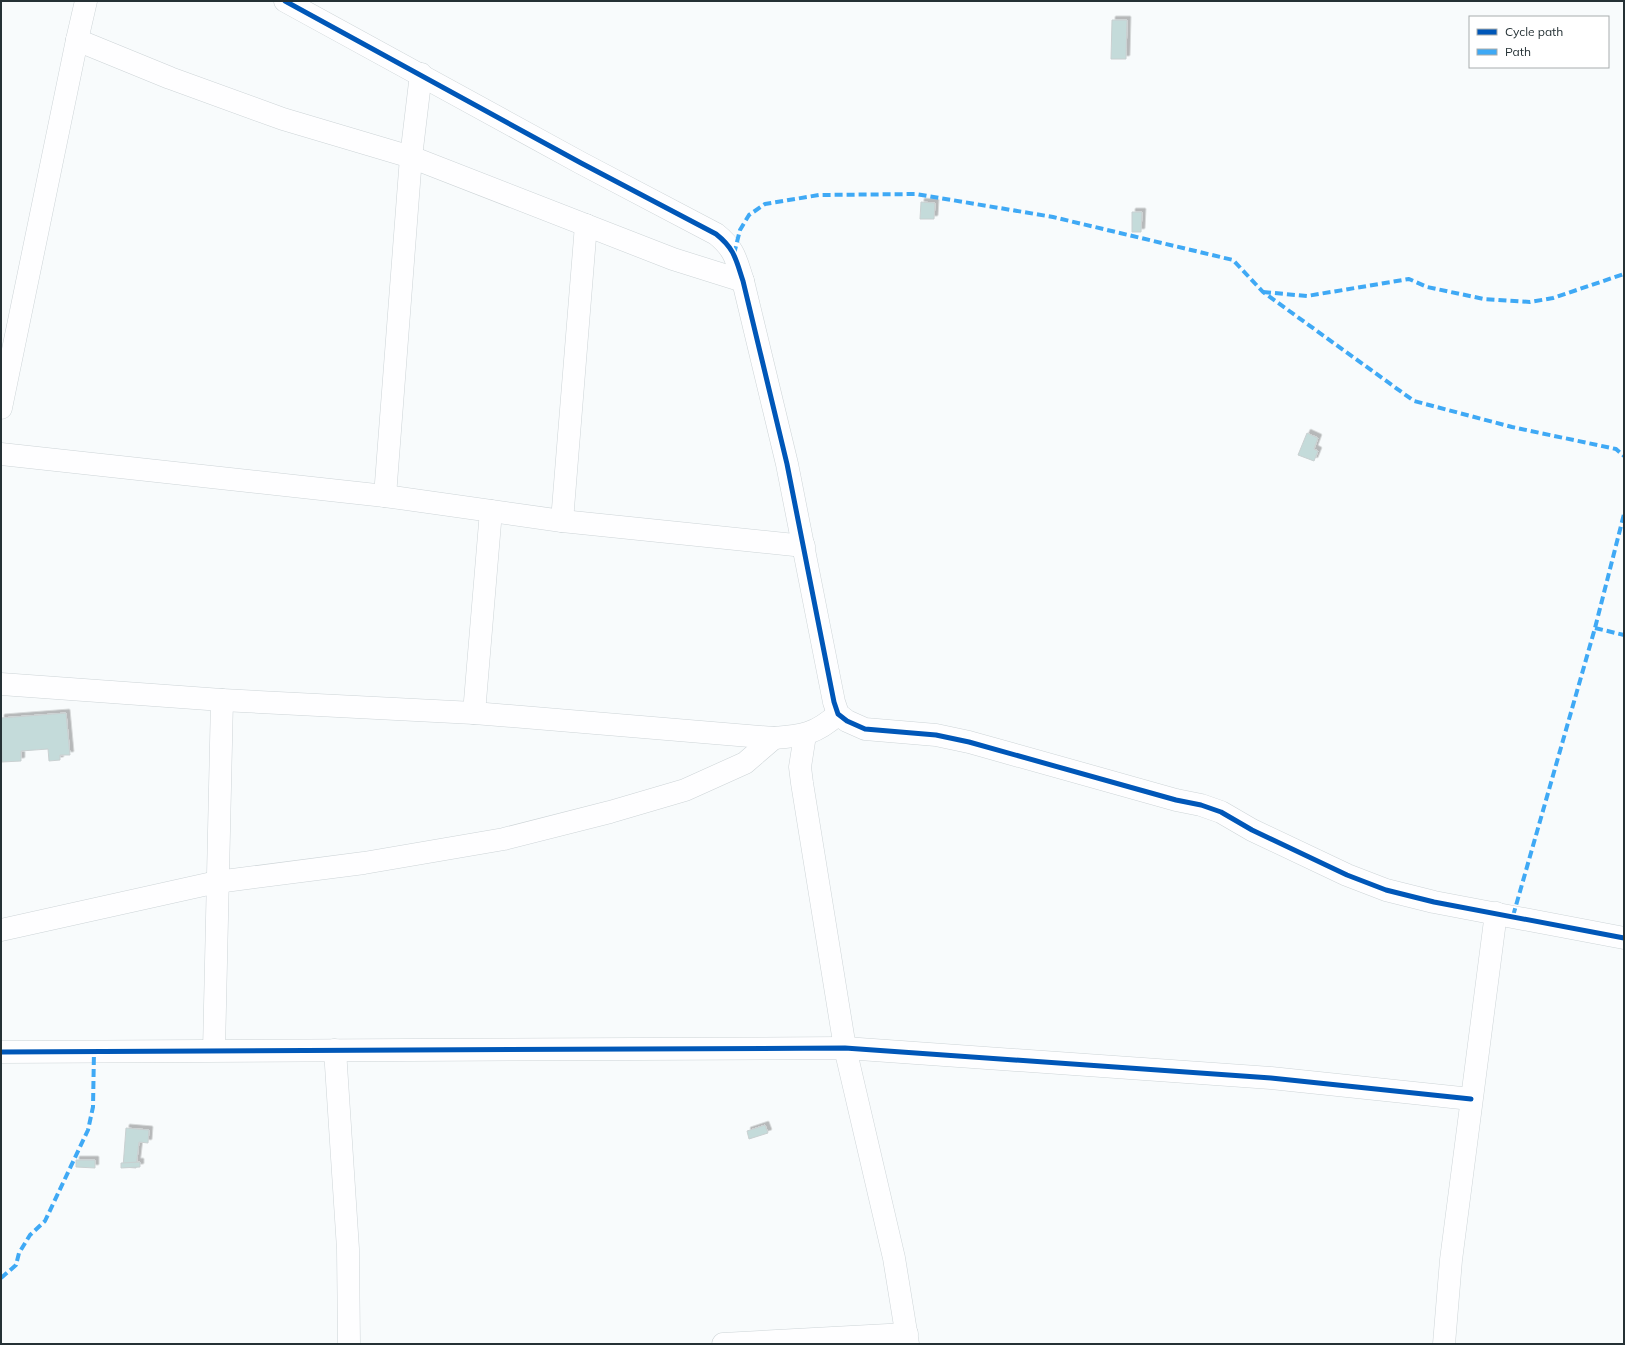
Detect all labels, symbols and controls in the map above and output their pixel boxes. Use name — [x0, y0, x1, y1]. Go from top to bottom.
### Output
legend — [1469, 16, 1609, 68]
text: Cycle path — [1505, 24, 1563, 39]
text: Path — [1505, 44, 1531, 59]

